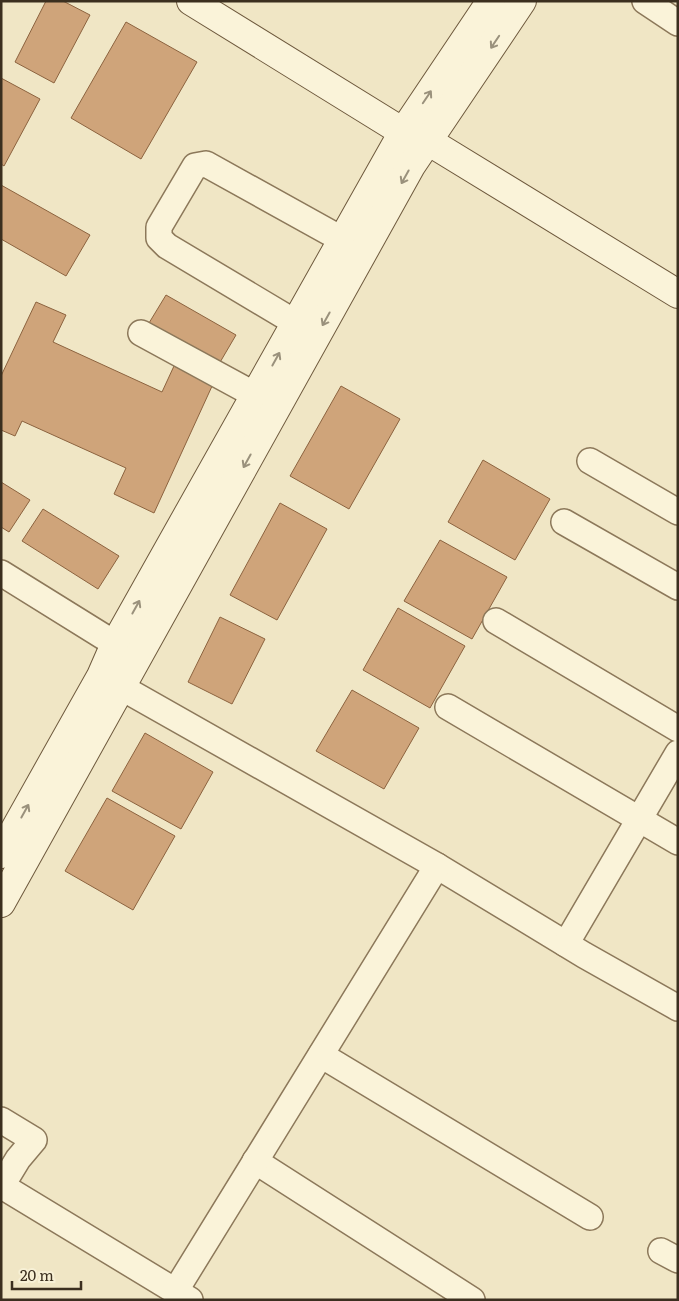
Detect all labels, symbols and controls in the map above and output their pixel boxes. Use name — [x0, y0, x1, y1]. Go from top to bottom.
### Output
one-way arrow — [489, 35, 500, 49]
one-way arrow — [422, 90, 432, 104]
one-way arrow — [400, 170, 410, 185]
one-way arrow — [321, 312, 331, 327]
one-way arrow — [271, 352, 281, 366]
one-way arrow — [242, 454, 252, 469]
one-way arrow — [132, 600, 141, 615]
one-way arrow — [20, 804, 30, 819]
scale bar — [12, 1258, 81, 1290]
text: 20 m — [20, 1263, 54, 1286]

